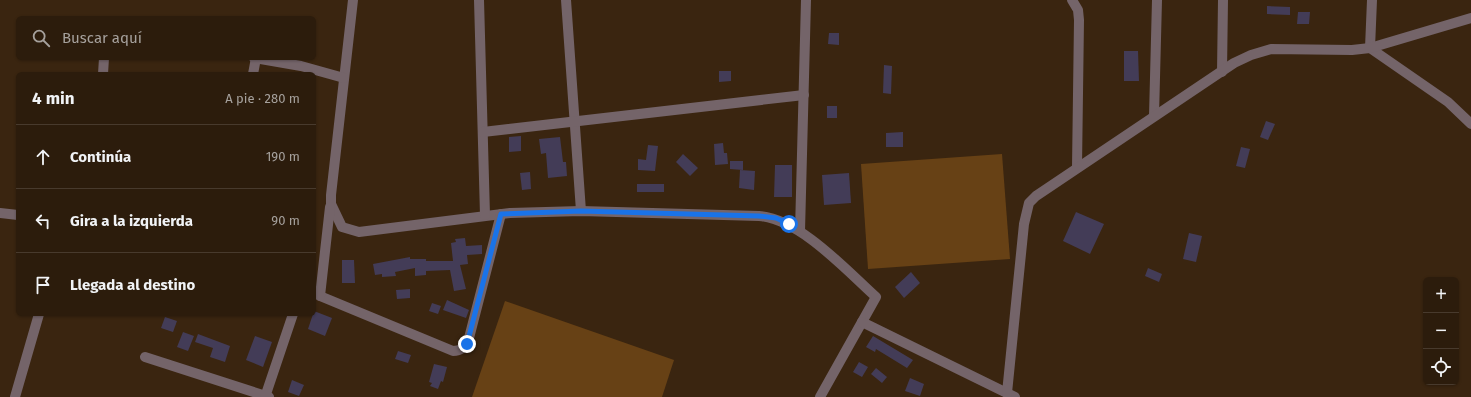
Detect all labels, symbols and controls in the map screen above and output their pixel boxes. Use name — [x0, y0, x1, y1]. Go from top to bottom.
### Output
search box — [16, 16, 316, 60]
icon: search — [30, 27, 52, 49]
text: Buscar aquí — [62, 29, 142, 47]
text: 4 min — [32, 88, 75, 109]
text: A pie · 280 m — [225, 91, 300, 106]
icon: ahead — [32, 146, 54, 168]
text: Continúa — [70, 148, 131, 166]
text: 190 m — [266, 149, 300, 164]
icon: left — [32, 210, 54, 232]
text: Gira a la izquierda — [70, 212, 193, 230]
text: 90 m — [271, 213, 300, 228]
route start — [780, 215, 798, 233]
icon: arrive — [32, 274, 54, 296]
text: Llegada al destino — [70, 276, 195, 294]
map controls — [1423, 277, 1459, 385]
button: + — [1423, 277, 1459, 313]
button: − — [1423, 313, 1459, 349]
route end — [458, 335, 476, 353]
button: locate — [1423, 349, 1459, 385]

